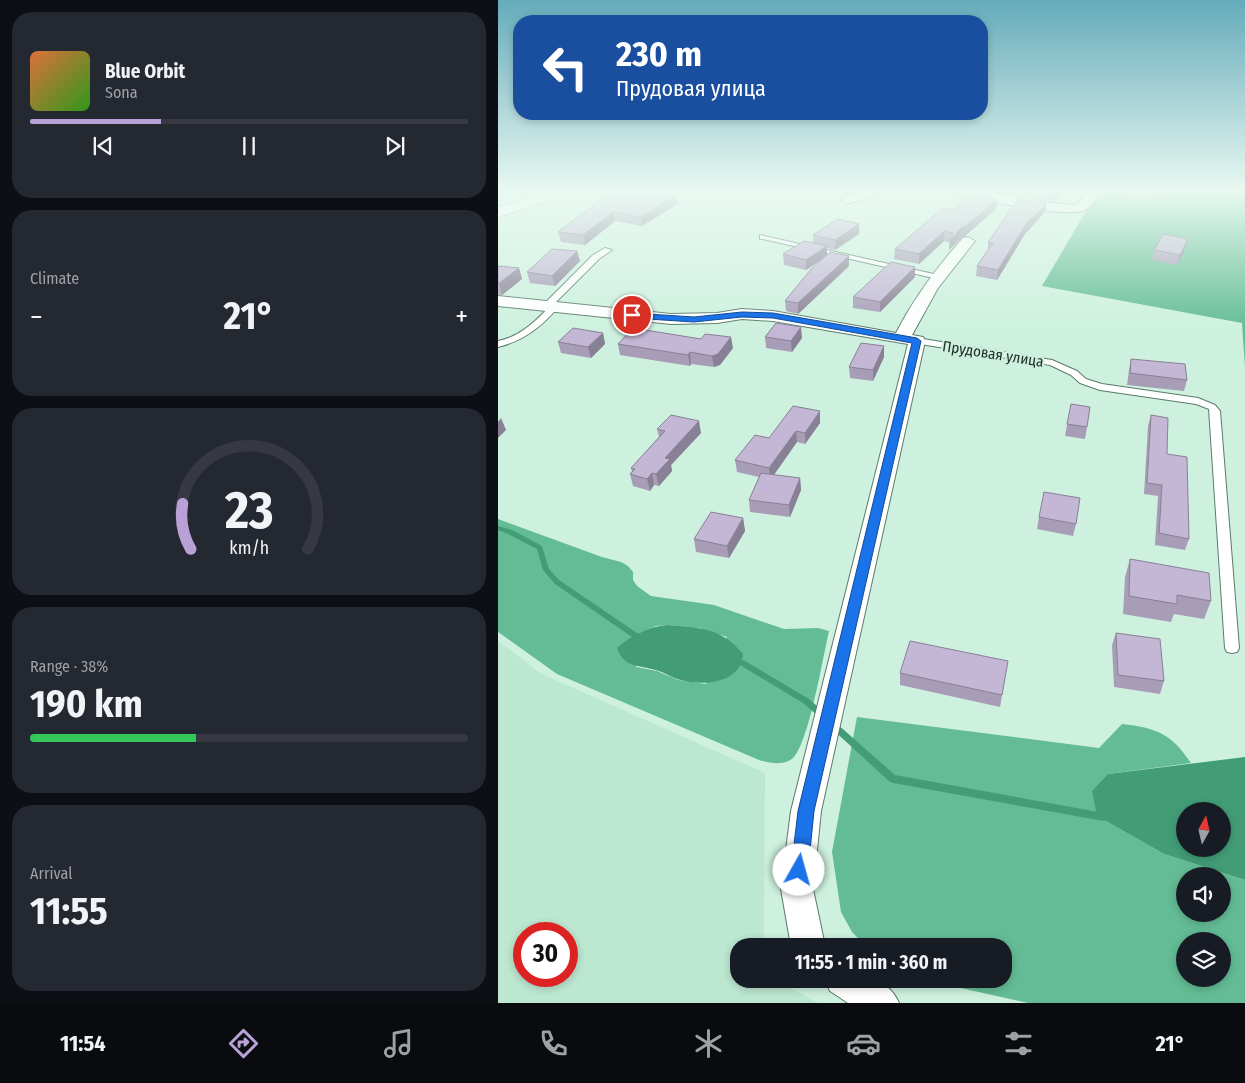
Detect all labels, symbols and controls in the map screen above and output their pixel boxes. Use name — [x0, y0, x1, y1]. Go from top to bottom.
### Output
text: 230 m — [616, 33, 702, 75]
icon: left — [533, 35, 598, 100]
text: Blue Orbit — [105, 60, 185, 83]
text: Прудовая улица — [616, 75, 766, 102]
text: Sona — [105, 83, 138, 102]
icon: previous — [89, 132, 117, 160]
icon: pause — [235, 132, 263, 160]
icon: next — [381, 132, 409, 160]
text: Climate — [30, 269, 79, 288]
text: 21° — [224, 293, 274, 339]
pin — [611, 294, 653, 336]
text: − — [30, 300, 43, 333]
text: + — [455, 300, 468, 333]
icon: arrive — [618, 301, 646, 329]
street label: Прудовая улица — [941, 337, 1045, 371]
text: 23 — [224, 479, 273, 542]
text: km/h — [229, 537, 269, 559]
text: Range · 38% — [30, 657, 108, 676]
text: 190 km — [30, 681, 143, 727]
north arrow — [1176, 802, 1230, 858]
map controls — [1176, 802, 1231, 987]
position arrow — [772, 843, 824, 895]
text: Arrival — [30, 864, 72, 883]
button: sound — [1176, 867, 1231, 922]
text: 11:55 — [30, 888, 108, 934]
speed limit sign: 30 — [513, 922, 578, 987]
button: layers — [1176, 932, 1231, 987]
text: 11:55 · 1 min · 360 m — [795, 951, 947, 974]
icon: directions — [226, 1026, 261, 1061]
icon: music — [381, 1026, 416, 1061]
icon: phone — [536, 1026, 571, 1061]
icon: climate — [691, 1026, 726, 1061]
icon: car — [846, 1026, 881, 1061]
icon: filters — [1001, 1026, 1036, 1061]
text: 11:54 — [60, 1030, 106, 1057]
text: 21° — [1156, 1030, 1185, 1057]

